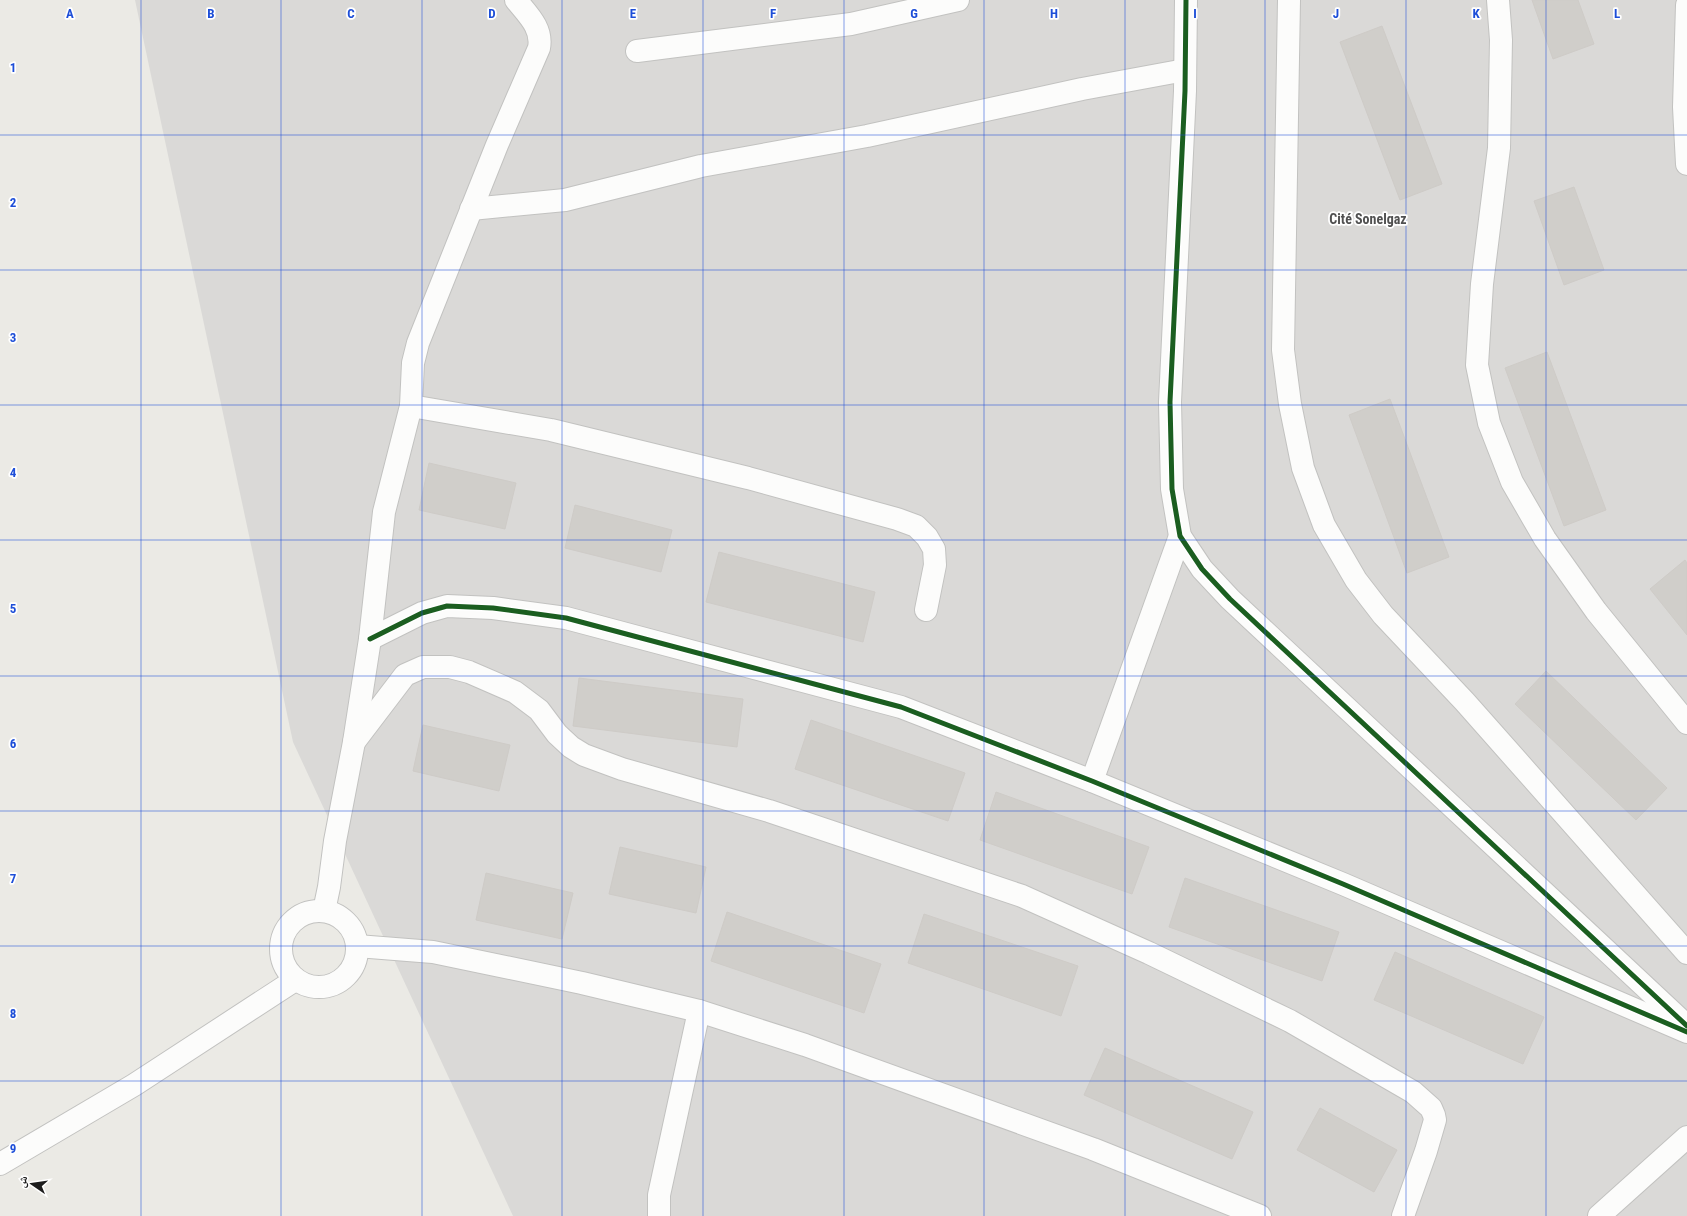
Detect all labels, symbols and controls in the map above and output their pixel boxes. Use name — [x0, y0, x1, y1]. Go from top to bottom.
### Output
text: A — [66, 6, 74, 21]
text: B — [207, 6, 215, 21]
text: C — [347, 6, 355, 21]
text: D — [488, 6, 496, 21]
text: E — [630, 6, 637, 21]
text: F — [770, 6, 776, 21]
text: G — [910, 6, 918, 21]
text: H — [1050, 6, 1058, 21]
text: I — [1193, 6, 1197, 21]
text: J — [1333, 6, 1339, 21]
text: K — [1472, 6, 1480, 21]
text: L — [1614, 6, 1620, 21]
text: 1 — [10, 60, 16, 75]
text: 2 — [10, 195, 17, 210]
district label: Cité Sonelgaz — [1329, 211, 1407, 227]
text: 3 — [10, 330, 16, 345]
text: 4 — [10, 465, 17, 480]
text: 5 — [10, 601, 17, 616]
text: 6 — [10, 736, 17, 751]
text: 7 — [10, 871, 17, 886]
text: 8 — [10, 1006, 16, 1021]
text: 9 — [10, 1141, 16, 1156]
north arrow — [12, 1164, 52, 1204]
text: ش — [15, 1174, 31, 1189]

